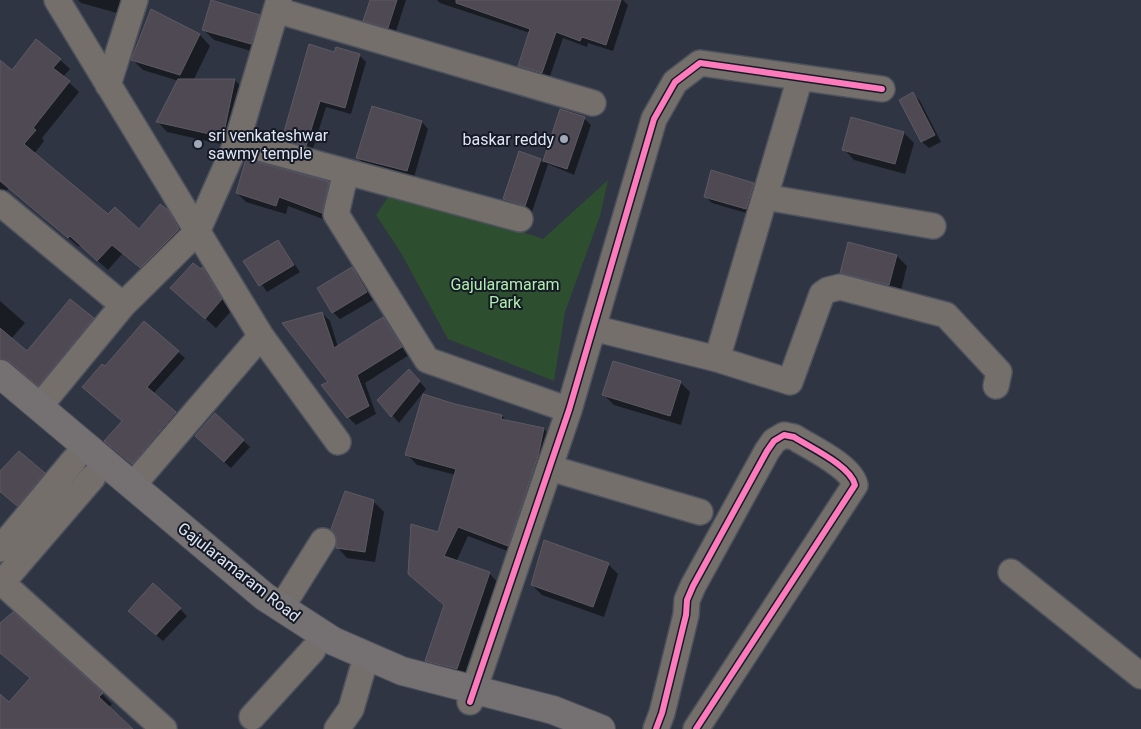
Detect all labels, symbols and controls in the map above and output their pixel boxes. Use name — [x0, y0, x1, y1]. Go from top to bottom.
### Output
place label: sri venkateshwar sawmy temple — [208, 126, 329, 163]
place label: baskar reddy — [462, 130, 554, 149]
marker: baskar reddy — [558, 133, 570, 145]
marker: sri venkateshwar sawmy temple — [192, 138, 204, 150]
park label: Gajularamaram Park — [450, 275, 560, 312]
street label: Gajularamaram Road — [174, 518, 304, 626]

